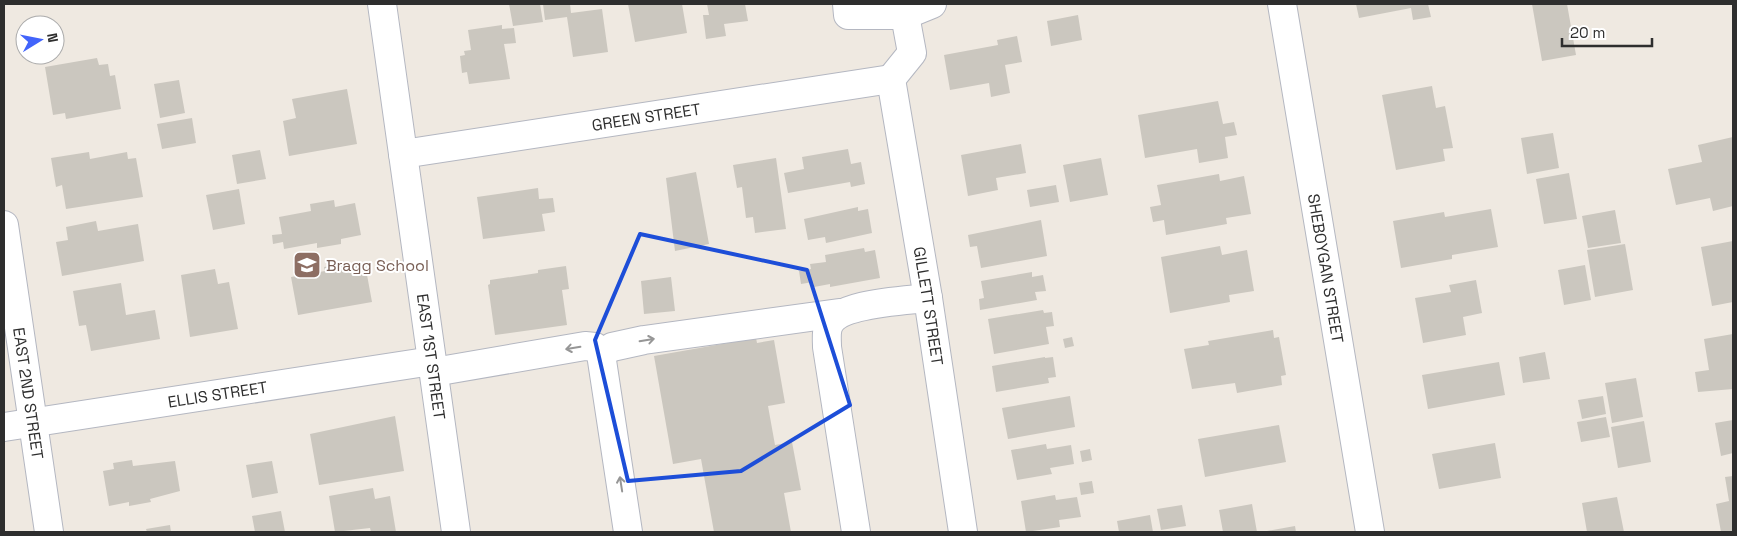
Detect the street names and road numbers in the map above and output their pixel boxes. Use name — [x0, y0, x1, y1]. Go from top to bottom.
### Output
street label: GREEN STREET — [590, 98, 702, 135]
street label: SHEBOYGAN STREET — [1303, 192, 1349, 345]
street label: GILLETT STREET — [909, 245, 948, 367]
street label: EAST 1ST STREET — [412, 292, 451, 421]
street label: EAST 2ND STREET — [9, 326, 49, 460]
street label: ELLIS STREET — [166, 376, 269, 412]

